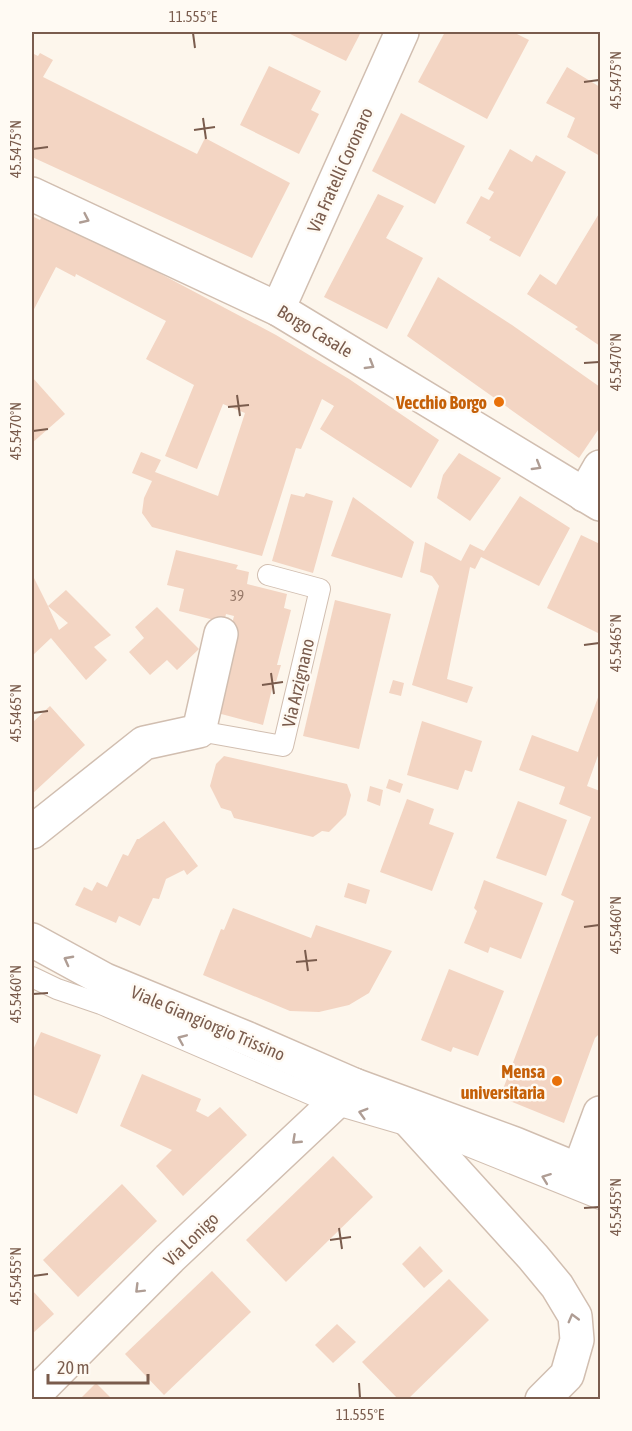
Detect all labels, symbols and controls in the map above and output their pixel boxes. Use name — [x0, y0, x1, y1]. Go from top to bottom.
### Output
text: 11.555°E — [169, 8, 218, 25]
text: 45.5475°N — [607, 51, 624, 109]
street label: Via Fratelli Coronaro — [303, 104, 377, 236]
text: 45.5475°N — [7, 120, 24, 178]
one-way arrow — [78, 211, 89, 223]
street label: Borgo Casale — [274, 300, 356, 362]
text: 45.5470°N — [607, 333, 624, 391]
one-way arrow — [364, 357, 374, 369]
place label: Vecchio Borgo — [395, 392, 487, 413]
marker: Vecchio Borgo — [492, 395, 506, 409]
text: 45.5470°N — [7, 402, 24, 460]
one-way arrow — [530, 459, 541, 470]
house number: 39 — [230, 587, 244, 604]
text: 45.5465°N — [607, 614, 624, 672]
street label: Via Arzignano — [278, 637, 318, 729]
text: 45.5465°N — [7, 684, 24, 742]
text: 45.5460°N — [607, 896, 624, 954]
one-way arrow — [64, 956, 74, 967]
text: 45.5460°N — [7, 965, 24, 1023]
street label: Viale Giangiorgio Trissino — [128, 981, 288, 1065]
one-way arrow — [178, 1034, 189, 1046]
place label: Mensa universitaria — [461, 1061, 545, 1103]
marker: Mensa universitaria — [550, 1074, 564, 1088]
one-way arrow — [358, 1107, 368, 1120]
one-way arrow — [292, 1132, 303, 1143]
one-way arrow — [541, 1173, 552, 1185]
text: 45.5455°N — [607, 1178, 624, 1236]
street label: Via Lonigo — [159, 1208, 223, 1270]
text: 45.5455°N — [7, 1247, 24, 1305]
one-way arrow — [136, 1281, 147, 1292]
one-way arrow — [568, 1313, 580, 1324]
scale bar — [48, 1347, 148, 1385]
text: 20 m — [57, 1357, 89, 1378]
text: 11.555°E — [336, 1406, 385, 1423]

